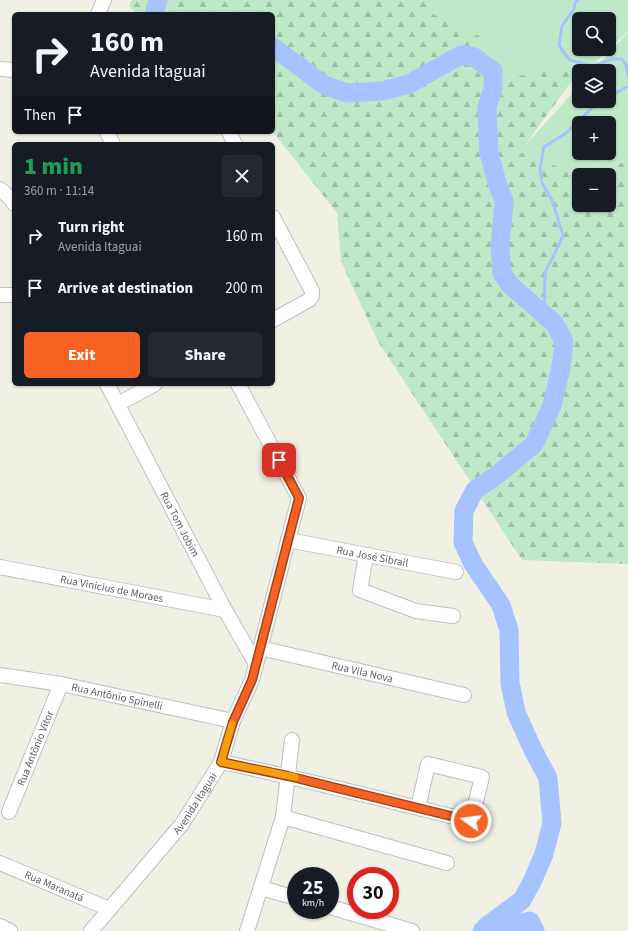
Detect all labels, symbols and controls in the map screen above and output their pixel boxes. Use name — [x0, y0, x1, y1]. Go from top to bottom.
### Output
map controls — [572, 12, 616, 212]
button: search — [572, 12, 616, 56]
text: 160 m — [90, 22, 164, 62]
icon: right — [24, 28, 76, 80]
text: Avenida Itaguai — [90, 59, 206, 84]
button: layers — [572, 64, 616, 108]
icon: arrive — [64, 104, 86, 126]
text: Then — [24, 105, 56, 126]
button: + — [572, 116, 616, 160]
text: 1 min — [24, 149, 83, 184]
button: close — [221, 155, 263, 197]
button: − — [572, 168, 616, 212]
text: 360 m · 11:14 — [24, 182, 94, 200]
text: Turn right — [58, 217, 124, 238]
icon: right — [24, 225, 46, 247]
text: 160 m — [225, 226, 263, 247]
text: Avenida Itaguai — [58, 238, 142, 256]
icon: arrive — [24, 277, 46, 299]
text: Arrive at destination — [58, 278, 193, 299]
text: 200 m — [225, 278, 263, 299]
button: Exit — [24, 332, 140, 378]
button: Share — [148, 332, 263, 378]
pin — [262, 443, 296, 477]
icon: arrive — [268, 449, 290, 471]
street label: Rua Tom Jobim — [157, 489, 203, 559]
street label: Rua José Sibrail — [335, 542, 410, 570]
street label: Rua Vinicius de Moraes — [59, 571, 165, 606]
street label: Rua Vila Nova — [330, 657, 394, 686]
street label: Rua Antônio Spinelli — [70, 679, 164, 713]
street label: Rua Antônio Vitor — [13, 708, 57, 788]
street label: Avenida Itaguai — [169, 769, 220, 837]
position arrow — [450, 800, 492, 842]
street label: Rua Maranatá — [22, 867, 86, 905]
speed limit sign: 30 — [347, 867, 399, 919]
text: 25 — [302, 874, 324, 902]
text: km/h — [302, 896, 324, 910]

